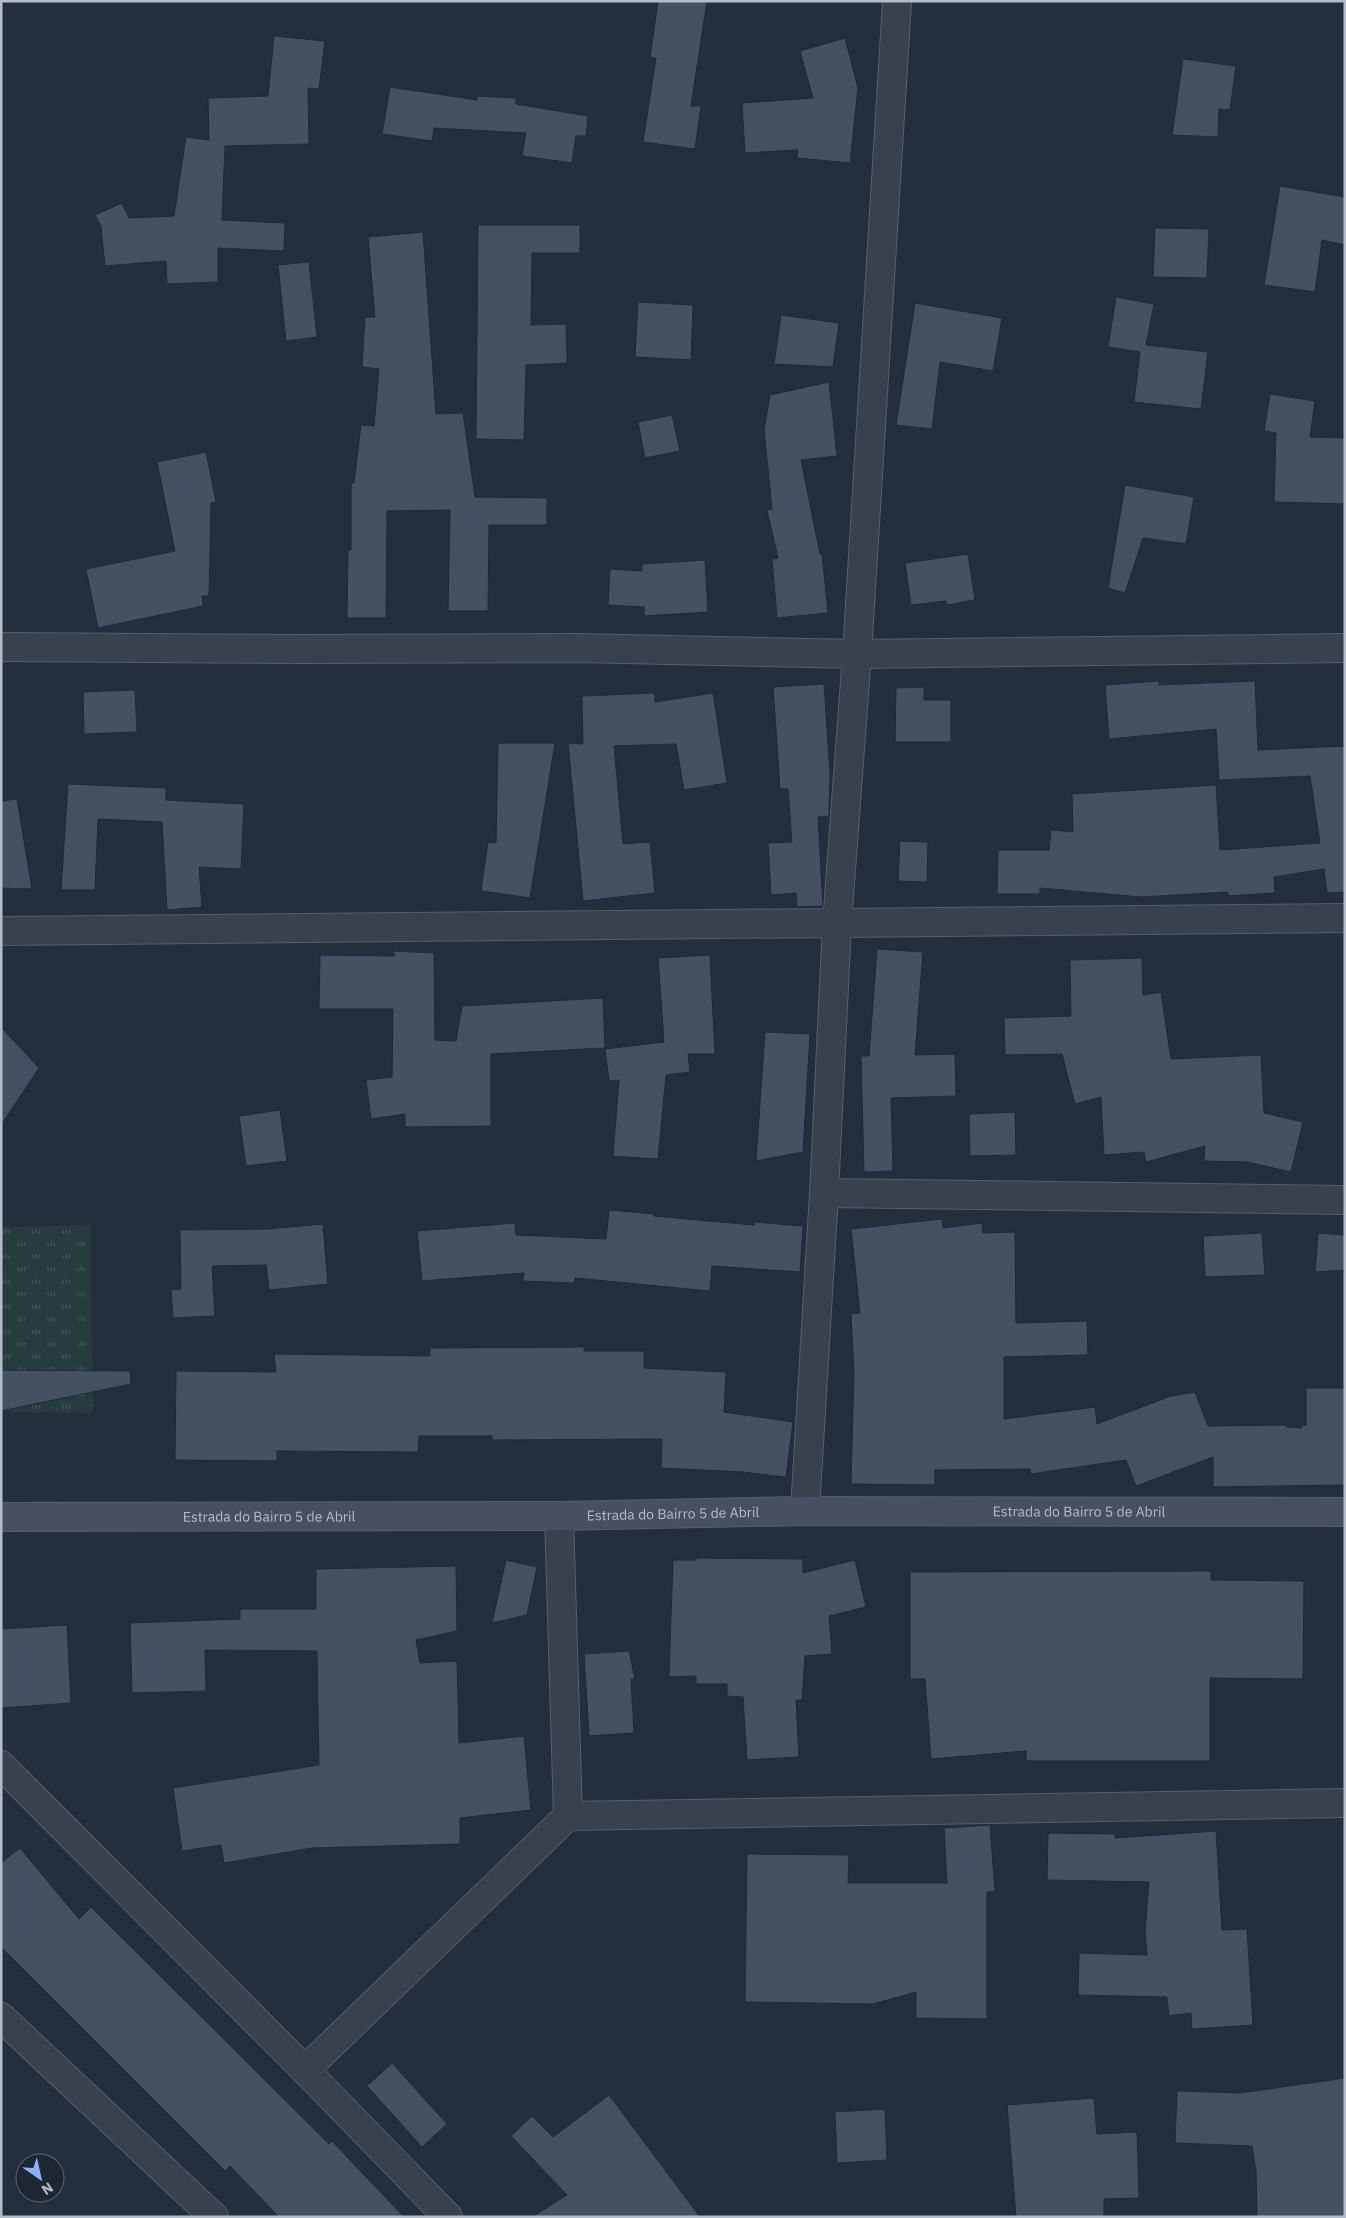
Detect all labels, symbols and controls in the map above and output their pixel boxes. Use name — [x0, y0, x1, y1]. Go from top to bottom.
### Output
street label: Estrada do Bairro 5 de Abril — [993, 1502, 1165, 1521]
street label: Estrada do Bairro 5 de Abril — [587, 1503, 760, 1524]
street label: Estrada do Bairro 5 de Abril — [183, 1507, 355, 1526]
north arrow — [15, 2153, 65, 2203]
text: N — [38, 2178, 57, 2199]

